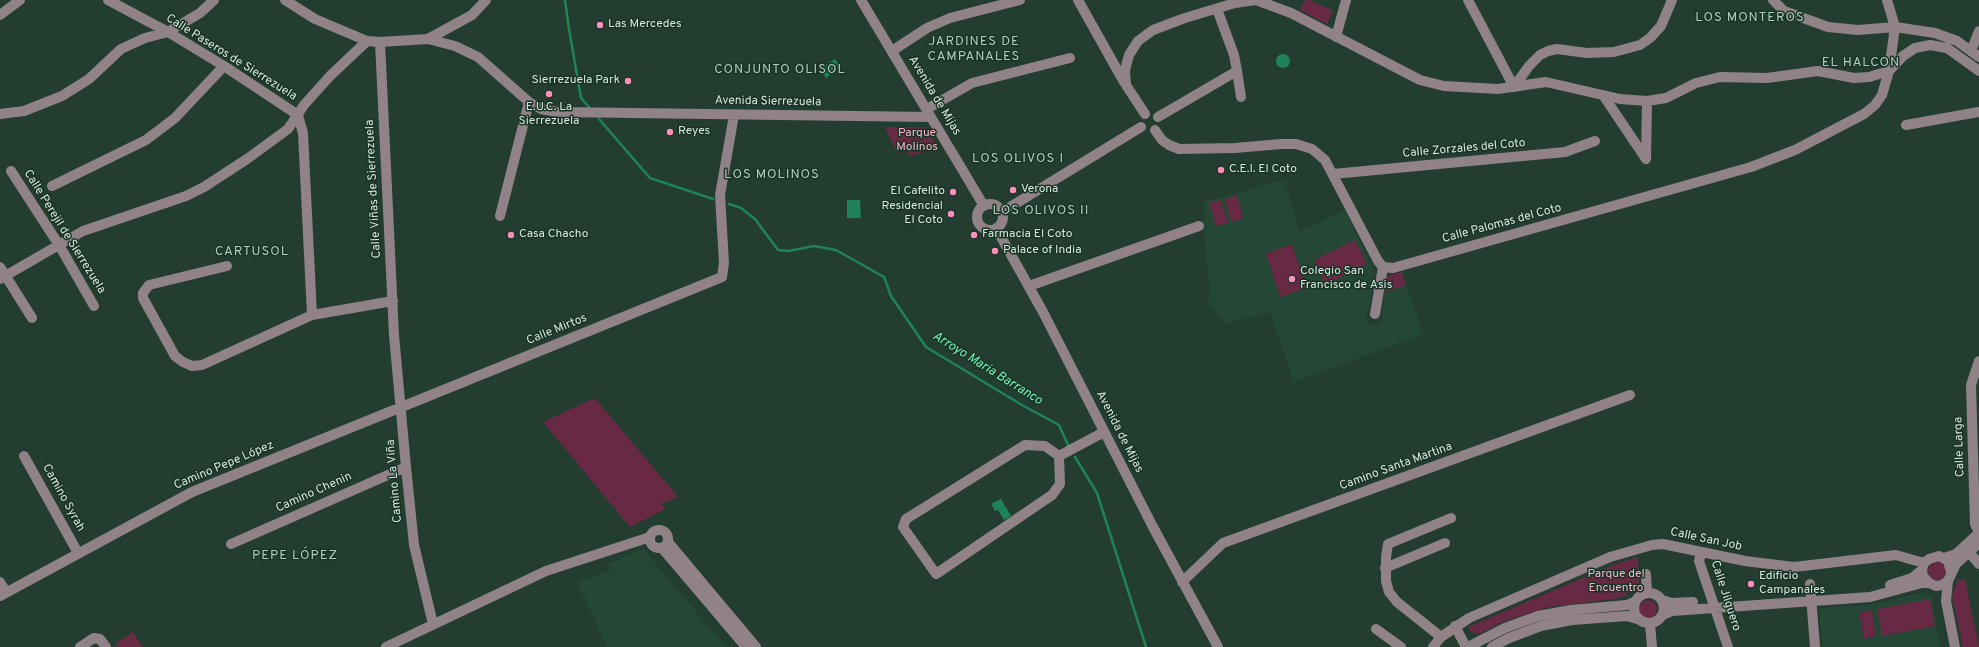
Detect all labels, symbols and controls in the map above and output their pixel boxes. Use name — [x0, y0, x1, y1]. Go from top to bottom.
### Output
district label: LOS MONTEROS — [1695, 10, 1805, 26]
street label: Calle Paseros de Sierrezuela — [163, 12, 299, 104]
place label: Las Mercedes — [608, 18, 682, 32]
marker: Las Mercedes — [595, 20, 605, 30]
district label: JARDINES DE CAMPANALES — [928, 34, 1020, 65]
street label: Avenida de Mijas — [905, 54, 963, 138]
district label: EL HALCON — [1822, 55, 1900, 71]
district label: CONJUNTO OLISOL — [714, 62, 846, 78]
place label: Sierrezuela Park — [532, 74, 620, 88]
marker: Sierrezuela Park — [623, 76, 633, 86]
marker: E.U.C. La Sierrezuela — [544, 89, 554, 99]
street label: Avenida Sierrezuela — [715, 94, 821, 110]
place label: E.U.C. La Sierrezuela — [519, 101, 579, 129]
street label: Calle Viñas de Sierrezuela — [363, 119, 385, 259]
place label: Reyes — [678, 125, 710, 139]
marker: Reyes — [665, 127, 675, 137]
park label: Parque Molinos — [896, 127, 938, 155]
street label: Calle Zorzales del Coto — [1402, 136, 1526, 162]
district label: LOS OLIVOS I — [972, 151, 1064, 167]
place label: C.E.I. El Coto — [1229, 163, 1297, 177]
marker: C.E.I. El Coto — [1216, 165, 1226, 175]
street label: Calle Perejil de Sierrezuela — [20, 167, 108, 297]
district label: LOS MOLINOS — [724, 167, 820, 183]
place label: Verona — [1021, 183, 1058, 197]
place label: El Cafelito — [890, 185, 945, 199]
marker: Verona — [1008, 185, 1018, 195]
marker: El Cafelito — [948, 187, 958, 197]
place label: Residencial El Coto — [882, 200, 943, 228]
street label: Calle Palomas del Coto — [1441, 201, 1563, 247]
district label: LOS OLIVOS II — [993, 203, 1089, 219]
marker: Residencial El Coto — [946, 209, 956, 219]
place label: Casa Chacho — [519, 228, 588, 242]
place label: Farmacia El Coto — [982, 228, 1072, 242]
marker: Casa Chacho — [506, 230, 516, 240]
marker: Farmacia El Coto — [969, 230, 979, 240]
district label: CARTUSOL — [215, 244, 289, 260]
place label: Palace of India — [1003, 244, 1081, 258]
marker: Palace of India — [990, 246, 1000, 256]
place label: Colegio San Francisco de Asis — [1300, 265, 1392, 293]
marker: Colegio San Francisco de Asis — [1287, 274, 1297, 284]
street label: Calle Mirtos — [525, 311, 589, 349]
water label: Arroyo Maria Barranco — [929, 329, 1045, 409]
street label: Avenida de Mijas — [1092, 389, 1146, 475]
street label: Calle Larga — [1952, 417, 1968, 477]
street label: Camino Pepe López — [172, 438, 276, 494]
street label: Camino La Viña — [384, 439, 406, 523]
street label: Camino Santa Martina — [1338, 440, 1454, 494]
street label: Camino Syrah — [39, 462, 87, 534]
street label: Camino Chenin — [274, 470, 354, 516]
street label: Calle San Job — [1669, 525, 1743, 555]
district label: PEPE LÓPEZ — [252, 548, 338, 564]
street label: Calle Jilguero — [1707, 559, 1743, 633]
park label: Parque del Encuentro — [1587, 568, 1645, 596]
place label: Edificio Campanales — [1759, 570, 1825, 598]
marker: Edificio Campanales — [1746, 579, 1756, 589]

